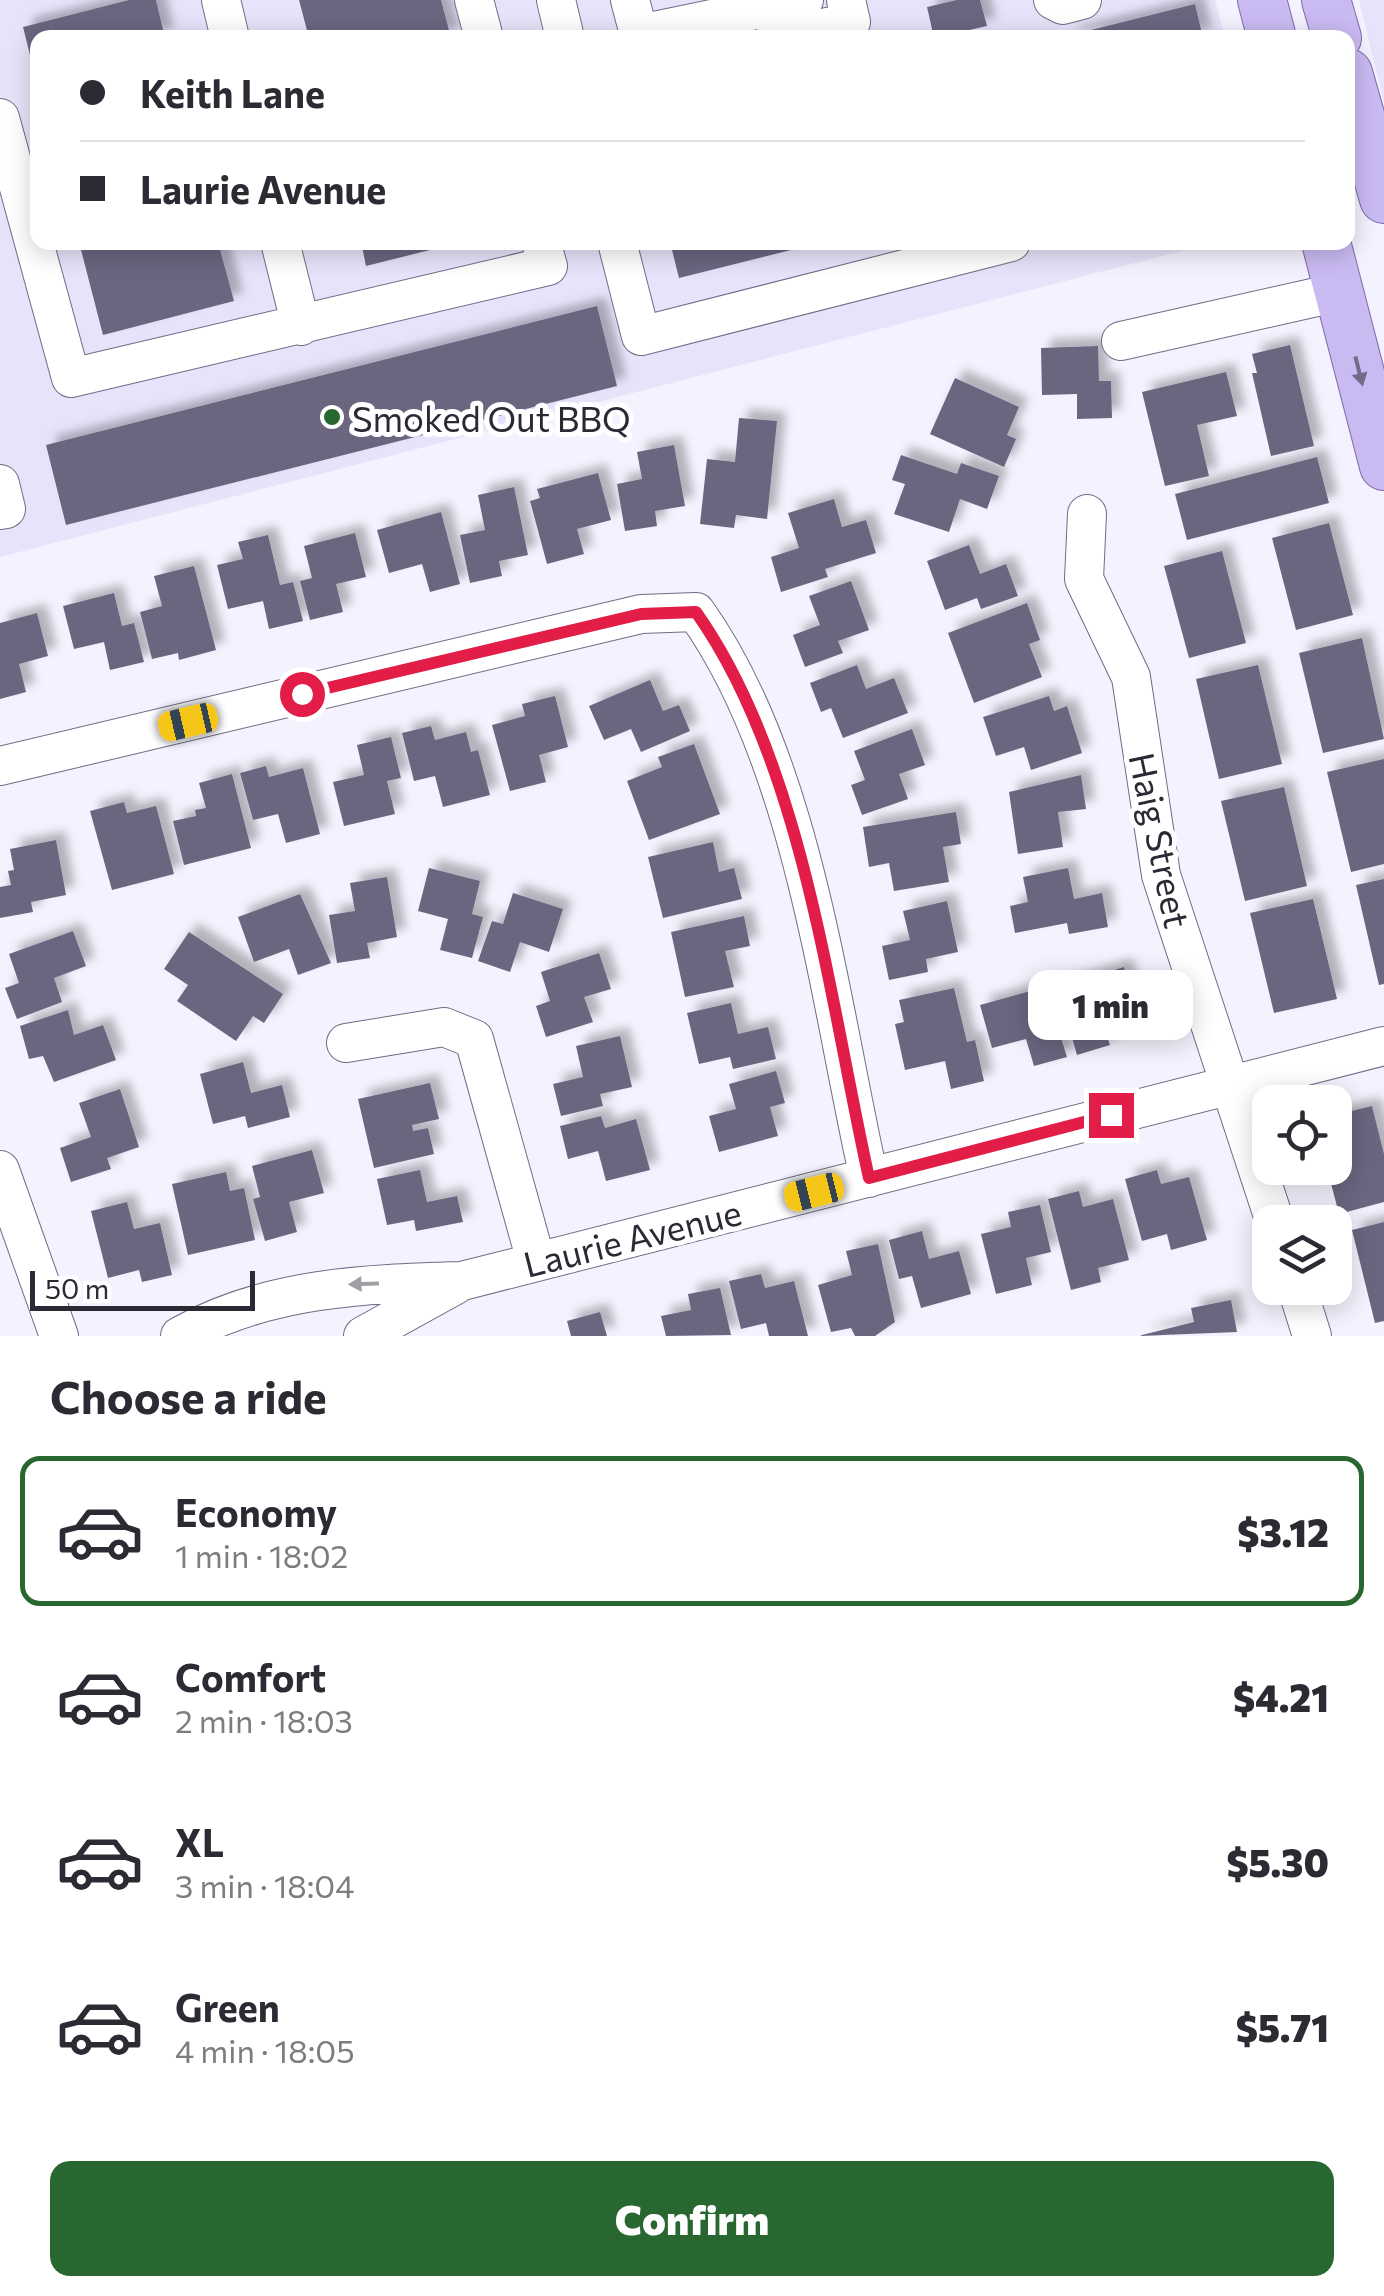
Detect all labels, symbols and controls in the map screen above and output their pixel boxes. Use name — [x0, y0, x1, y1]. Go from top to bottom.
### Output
text: Keith Lane — [140, 69, 325, 116]
text: Laurie Avenue — [140, 165, 386, 212]
one-way arrow — [1352, 356, 1368, 387]
place label: Smoked Out BBQ — [352, 396, 631, 439]
marker: Smoked Out BBQ — [321, 406, 343, 428]
route start — [280, 672, 325, 717]
car — [155, 701, 221, 743]
street label: Haig Street — [1121, 748, 1201, 932]
callout: 1 min — [1028, 970, 1194, 1040]
text: 1 min — [1072, 985, 1149, 1025]
map controls — [1252, 1085, 1352, 1305]
button: locate — [1252, 1085, 1352, 1185]
route end — [1089, 1093, 1134, 1138]
car — [781, 1170, 847, 1214]
street label: Laurie Avenue — [519, 1189, 745, 1285]
button: layers — [1252, 1205, 1352, 1305]
scale bar — [30, 1266, 255, 1310]
text: 50 m — [45, 1271, 109, 1305]
one-way arrow — [348, 1276, 380, 1292]
text: Choose a ride — [50, 1368, 327, 1423]
icon: car — [55, 1486, 145, 1576]
text: Economy — [175, 1488, 337, 1535]
text: $3.12 — [1237, 1508, 1329, 1555]
text: 1 min · 18:02 — [175, 1535, 348, 1575]
icon: car — [55, 1651, 145, 1741]
text: Comfort — [175, 1653, 326, 1700]
text: $4.21 — [1233, 1673, 1329, 1720]
text: 2 min · 18:03 — [175, 1700, 353, 1740]
icon: car — [55, 1816, 145, 1906]
text: XL — [175, 1818, 224, 1865]
text: $5.30 — [1226, 1838, 1329, 1885]
text: 3 min · 18:04 — [175, 1865, 354, 1905]
icon: car — [55, 1981, 145, 2071]
text: Green — [175, 1983, 280, 2030]
text: $5.71 — [1236, 2003, 1329, 2050]
text: 4 min · 18:05 — [175, 2030, 355, 2070]
button: Confirm — [50, 2161, 1334, 2276]

